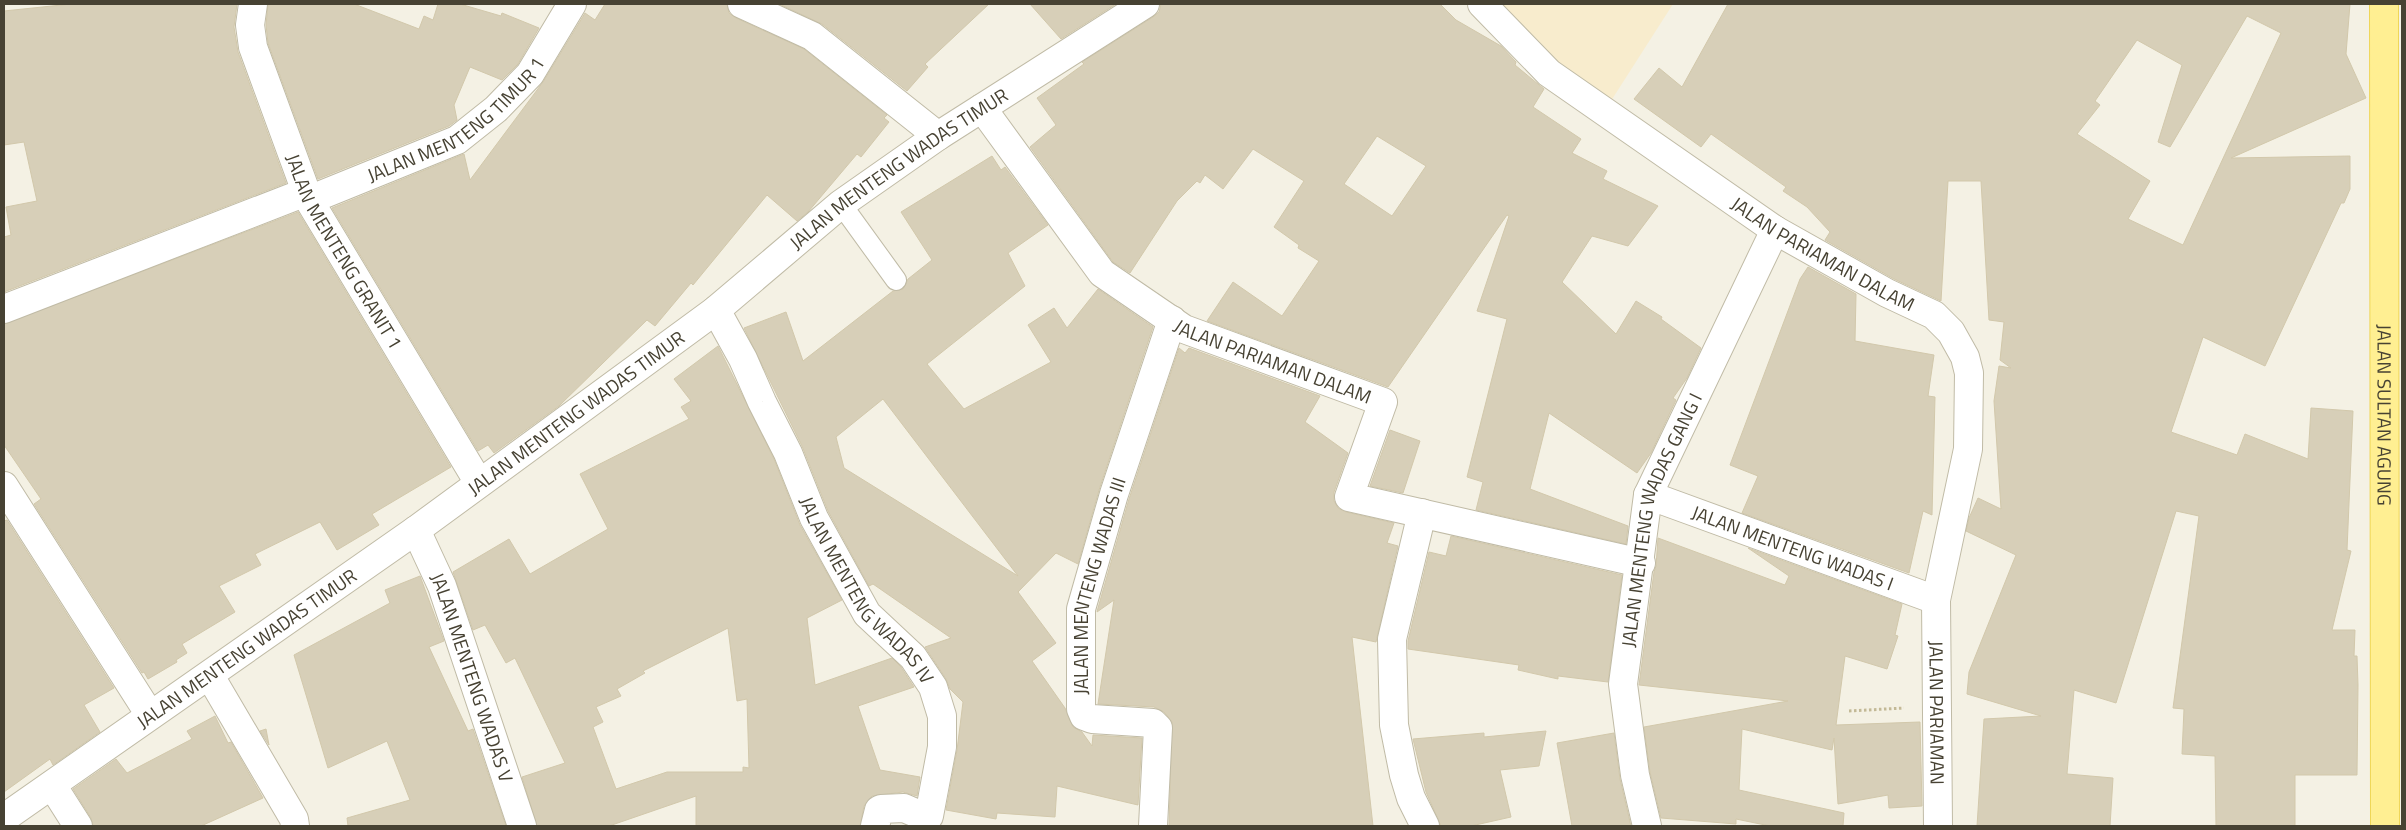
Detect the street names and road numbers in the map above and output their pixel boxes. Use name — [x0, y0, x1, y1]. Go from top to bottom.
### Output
street label: JALAN MENTENG TIMUR 1 — [362, 51, 551, 189]
street label: JALAN MENTENG WADAS TIMUR — [782, 80, 1013, 256]
street label: JALAN MENTENG GRANIT 1 — [279, 149, 410, 354]
street label: JALAN PARIAMAN DALAM — [1726, 189, 1920, 318]
street label: JALAN PARIAMAN DALAM — [1168, 311, 1376, 411]
street label: JALAN MENTENG WADAS TIMUR — [461, 323, 690, 502]
street label: JALAN SULTAN AGUNG — [2370, 324, 2400, 506]
street label: JALAN MENTENG WADAS GANG I — [1613, 388, 1709, 649]
street label: JALAN MENTENG WADAS III — [1065, 473, 1133, 695]
street label: JALAN MENTENG WADAS IV — [793, 492, 942, 689]
street label: JALAN MENTENG WADAS I — [1688, 497, 1898, 597]
street label: JALAN MENTENG WADAS TIMUR — [130, 561, 362, 735]
street label: JALAN MENTENG WADAS V — [424, 567, 521, 786]
street label: JALAN PARIAMAN — [1922, 640, 1953, 785]

